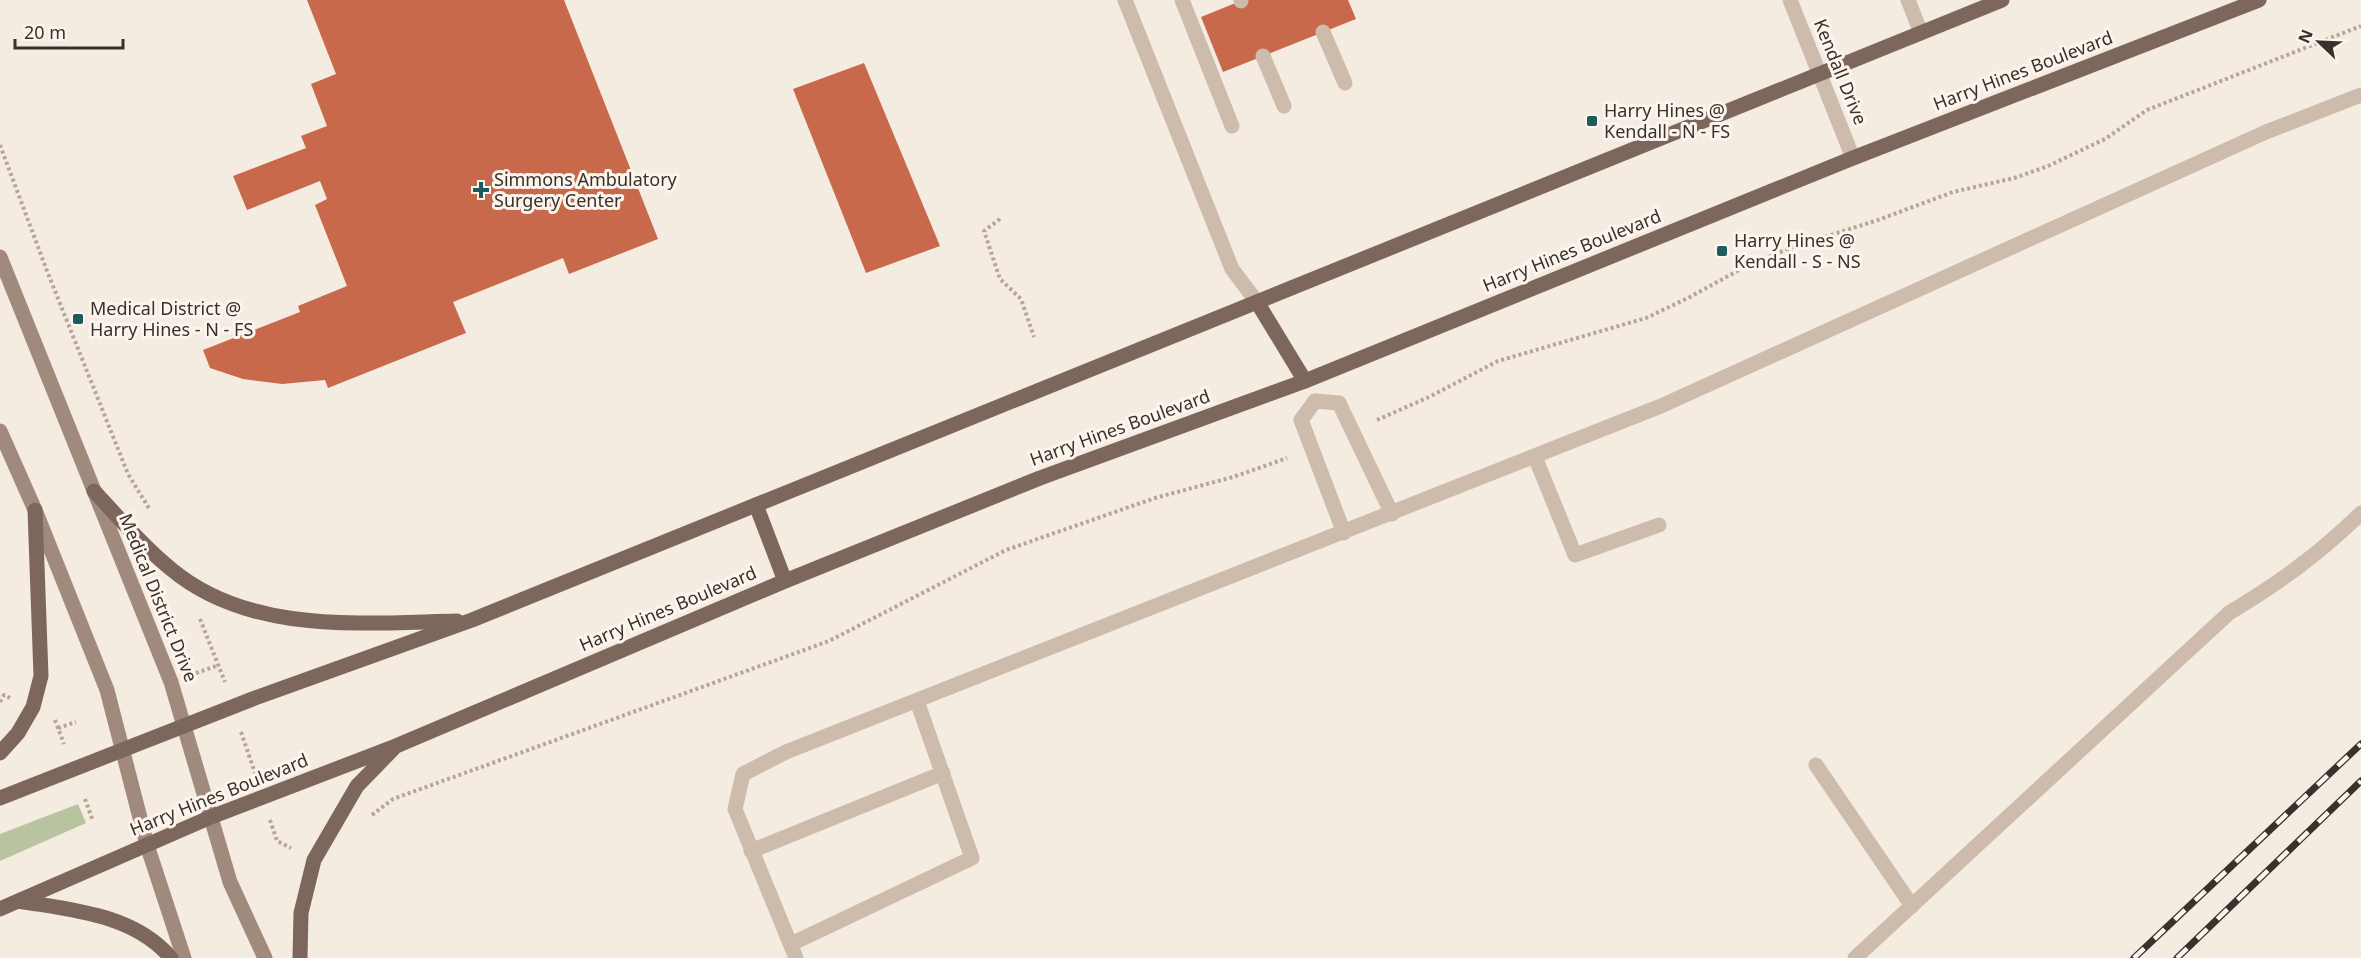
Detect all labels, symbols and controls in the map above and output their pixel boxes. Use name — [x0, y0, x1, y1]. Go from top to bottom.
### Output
scale bar — [15, 12, 123, 50]
north arrow — [2289, 12, 2349, 72]
street label: Kendall Drive — [1809, 15, 1873, 128]
text: 20 m — [24, 20, 66, 44]
street label: Harry Hines Boulevard — [1930, 25, 2116, 115]
text: N — [2293, 26, 2318, 46]
place label: Harry Hines @ Kendall - N - FS — [1604, 98, 1730, 143]
marker: Harry Hines @ Kendall - N - FS — [1585, 114, 1599, 128]
place label: Simmons Ambulatory Surgery Center — [494, 167, 678, 212]
marker: Simmons Ambulatory Surgery Center — [472, 181, 490, 199]
street label: Harry Hines Boulevard — [1479, 203, 1664, 297]
place label: Harry Hines @ Kendall - S - NS — [1734, 228, 1861, 273]
marker: Harry Hines @ Kendall - S - NS — [1715, 244, 1729, 258]
place label: Medical District @ Harry Hines - N - FS — [90, 296, 253, 341]
marker: Medical District @ Harry Hines - N - FS — [71, 312, 85, 326]
street label: Harry Hines Boulevard — [1026, 383, 1213, 471]
street label: Medical District Drive — [114, 510, 204, 685]
street label: Harry Hines Boulevard — [575, 560, 760, 656]
street label: Harry Hines Boulevard — [126, 747, 311, 841]

